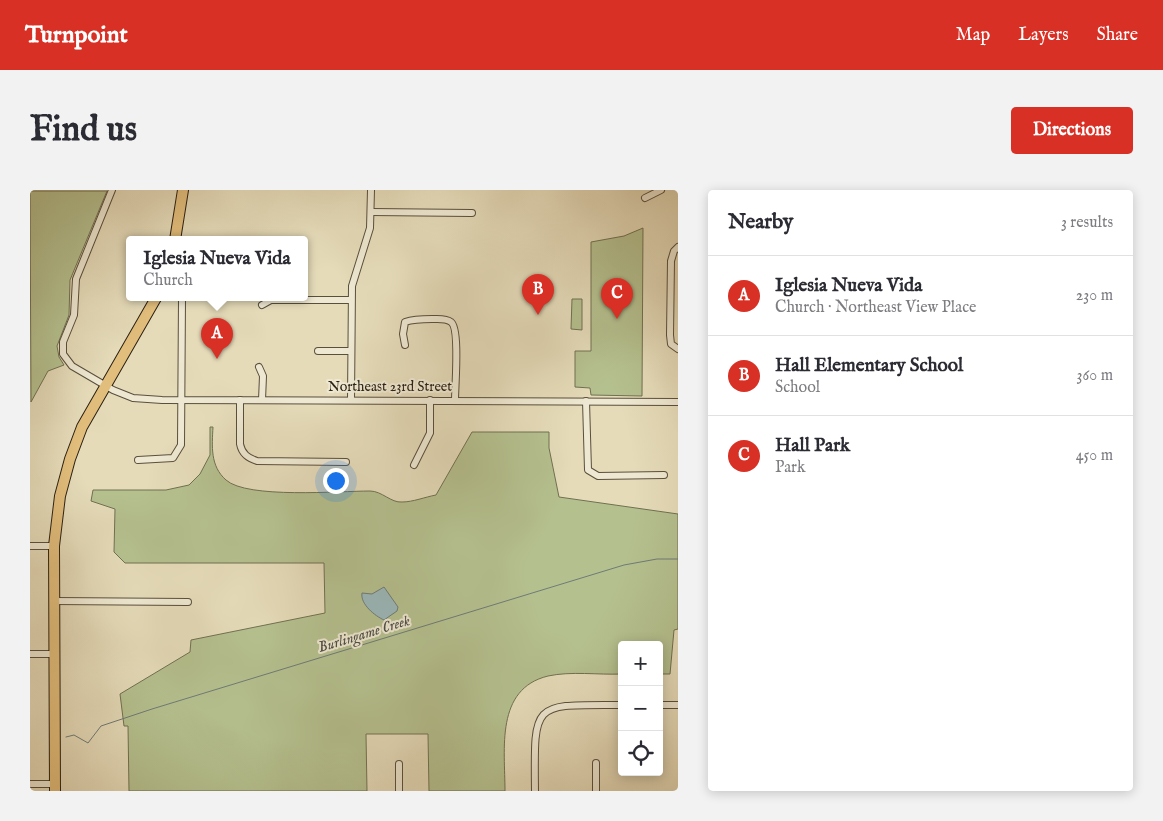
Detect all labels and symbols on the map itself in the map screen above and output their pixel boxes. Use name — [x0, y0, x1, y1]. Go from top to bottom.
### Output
pin: B — [522, 274, 554, 315]
pin: C — [601, 278, 633, 319]
pin: A — [201, 318, 233, 359]
street label: Northeast 23rd Street — [328, 378, 452, 396]
your location — [323, 468, 349, 494]
water label: Burlingame Creek — [316, 611, 413, 658]

